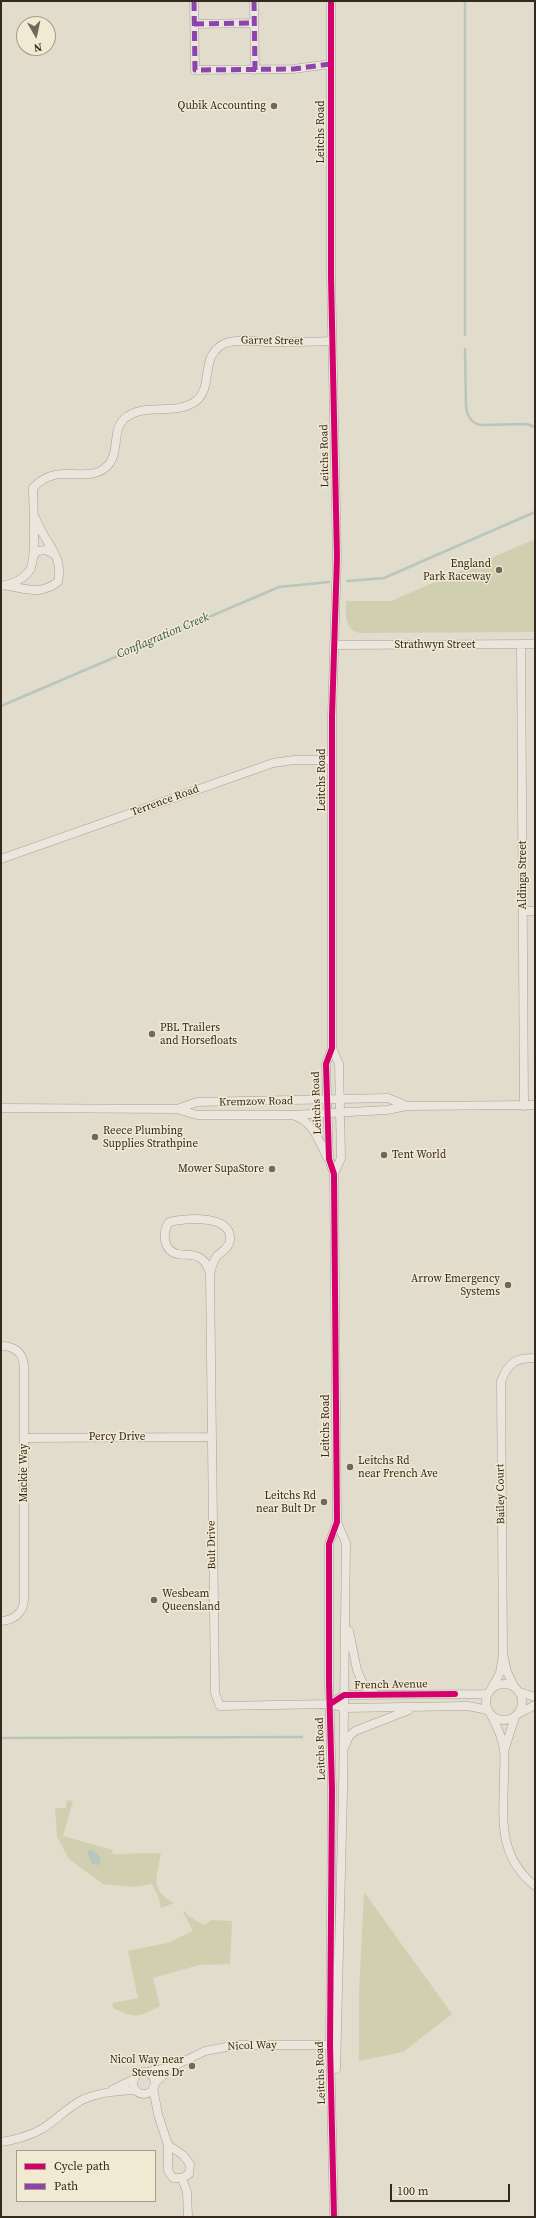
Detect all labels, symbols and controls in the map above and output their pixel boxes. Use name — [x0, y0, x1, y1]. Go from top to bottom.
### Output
north arrow — [16, 16, 56, 56]
text: N — [33, 39, 43, 55]
place label: Qubik Accounting — [178, 99, 266, 113]
street label: Leitchs Road — [314, 100, 328, 164]
marker: Qubik Accounting — [269, 101, 279, 111]
street label: Garret Street — [241, 334, 303, 348]
street label: Leitchs Road — [318, 424, 332, 488]
place label: England Park Raceway — [423, 557, 491, 583]
marker: England Park Raceway — [494, 565, 504, 575]
water label: Conflagration Creek — [115, 610, 211, 662]
street label: Strathwyn Street — [395, 638, 475, 652]
street label: Leitchs Road — [315, 748, 329, 812]
street label: Terrence Road — [129, 783, 201, 819]
street label: Aldinga Street — [516, 841, 530, 909]
place label: PBL Trailers and Horsefloats — [160, 1021, 237, 1047]
marker: PBL Trailers and Horsefloats — [147, 1029, 157, 1039]
street label: Leitchs Road — [309, 1071, 325, 1135]
street label: Kremzow Road — [219, 1095, 293, 1109]
place label: Reece Plumbing Supplies Strathpine — [103, 1124, 198, 1150]
marker: Reece Plumbing Supplies Strathpine — [90, 1132, 100, 1142]
place label: Tent World — [392, 1148, 446, 1162]
marker: Tent World — [379, 1150, 389, 1160]
place label: Mower SupaStore — [178, 1162, 264, 1176]
marker: Mower SupaStore — [267, 1164, 277, 1174]
place label: Arrow Emergency Systems — [411, 1272, 500, 1298]
marker: Arrow Emergency Systems — [503, 1280, 513, 1290]
street label: Leitchs Road — [319, 1394, 333, 1458]
street label: Percy Drive — [89, 1430, 145, 1444]
street label: Mackie Way — [17, 1444, 31, 1502]
place label: Leitchs Rd near French Ave — [358, 1454, 438, 1480]
marker: Leitchs Rd near French Ave — [345, 1462, 355, 1472]
street label: Bailey Court — [494, 1464, 508, 1524]
place label: Leitchs Rd near Bult Dr — [256, 1489, 316, 1515]
marker: Leitchs Rd near Bult Dr — [319, 1497, 329, 1507]
street label: Bult Drive — [205, 1520, 219, 1570]
place label: Wesbeam Queensland — [162, 1587, 220, 1613]
marker: Wesbeam Queensland — [149, 1595, 159, 1605]
street label: French Avenue — [354, 1678, 428, 1692]
street label: Leitchs Road — [313, 1717, 329, 1781]
street label: Nicol Way — [227, 2039, 277, 2053]
street label: Leitchs Road — [313, 2041, 329, 2105]
place label: Nicol Way near Stevens Dr — [110, 2053, 184, 2079]
marker: Nicol Way near Stevens Dr — [187, 2061, 197, 2071]
legend — [16, 2150, 156, 2202]
text: Cycle path — [54, 2158, 110, 2174]
scale bar — [392, 2176, 512, 2202]
text: Path — [54, 2178, 78, 2194]
text: 100 m — [397, 2183, 429, 2199]

